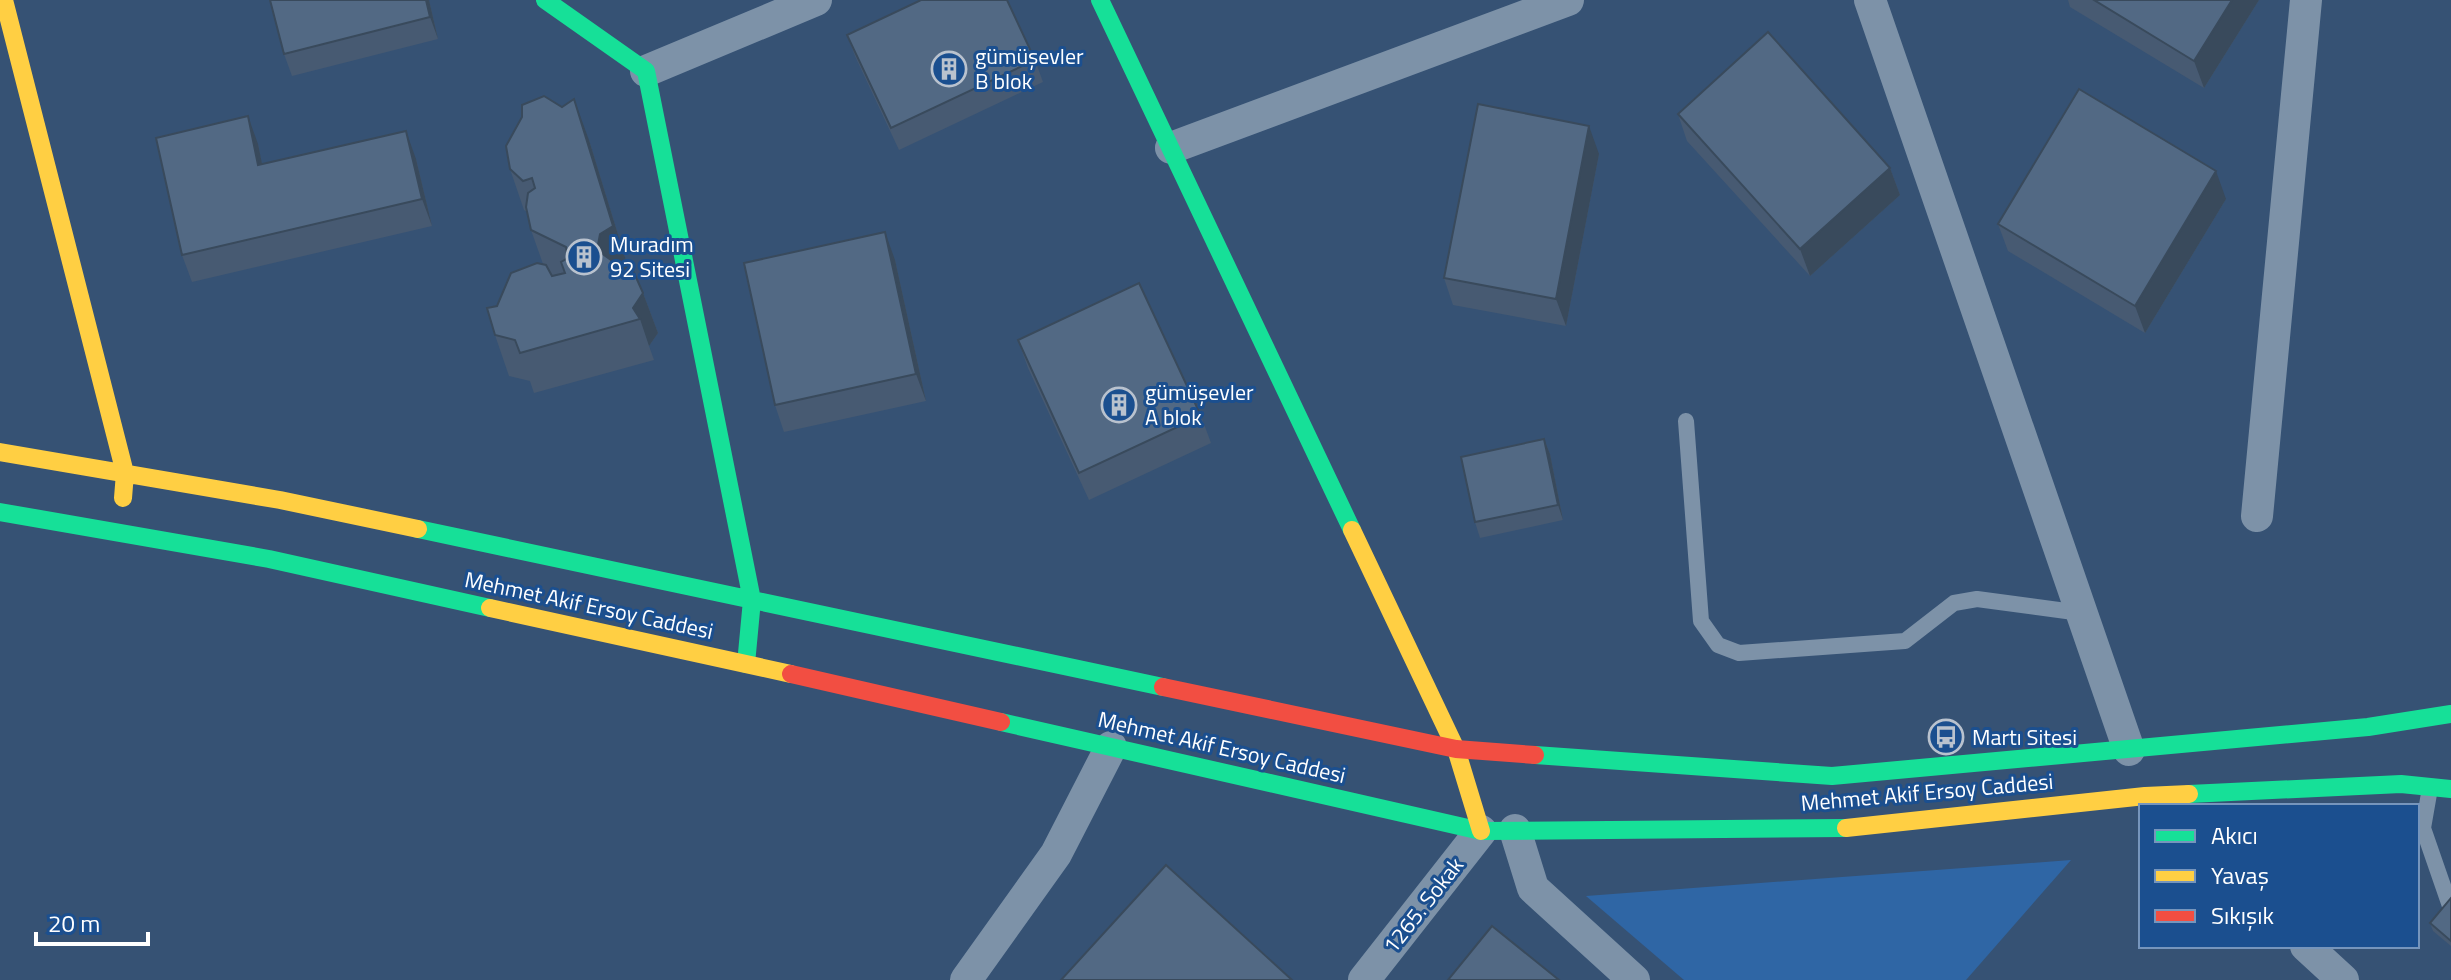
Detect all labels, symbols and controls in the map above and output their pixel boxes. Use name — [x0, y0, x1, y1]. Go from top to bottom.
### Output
place label: gümüşevler B blok — [975, 39, 1084, 98]
building icon: gümüşevler B blok — [930, 50, 968, 88]
place label: Muradım 92 Sitesi — [610, 227, 694, 286]
building icon: Muradım 92 Sitesi — [565, 238, 603, 276]
place label: gümüşevler A blok — [1145, 375, 1254, 434]
building icon: gümüşevler A blok — [1100, 386, 1138, 424]
street label: Mehmet Akif Ersoy Caddesi — [462, 562, 716, 648]
street label: Mehmet Akif Ersoy Caddesi — [1095, 702, 1349, 792]
bus stop icon: Martı Sitesi — [1927, 718, 1965, 756]
place label: Martı Sitesi — [1972, 720, 2077, 754]
street label: Mehmet Akif Ersoy Caddesi — [1799, 764, 2055, 820]
legend — [2139, 804, 2419, 948]
text: Akıcı — [2211, 817, 2258, 853]
street label: 1265. Sokak — [1374, 849, 1472, 961]
text: Yavaş — [2211, 857, 2269, 893]
scale bar — [36, 896, 148, 946]
text: Sıkışık — [2211, 897, 2274, 933]
text: 20 m — [48, 905, 100, 941]

